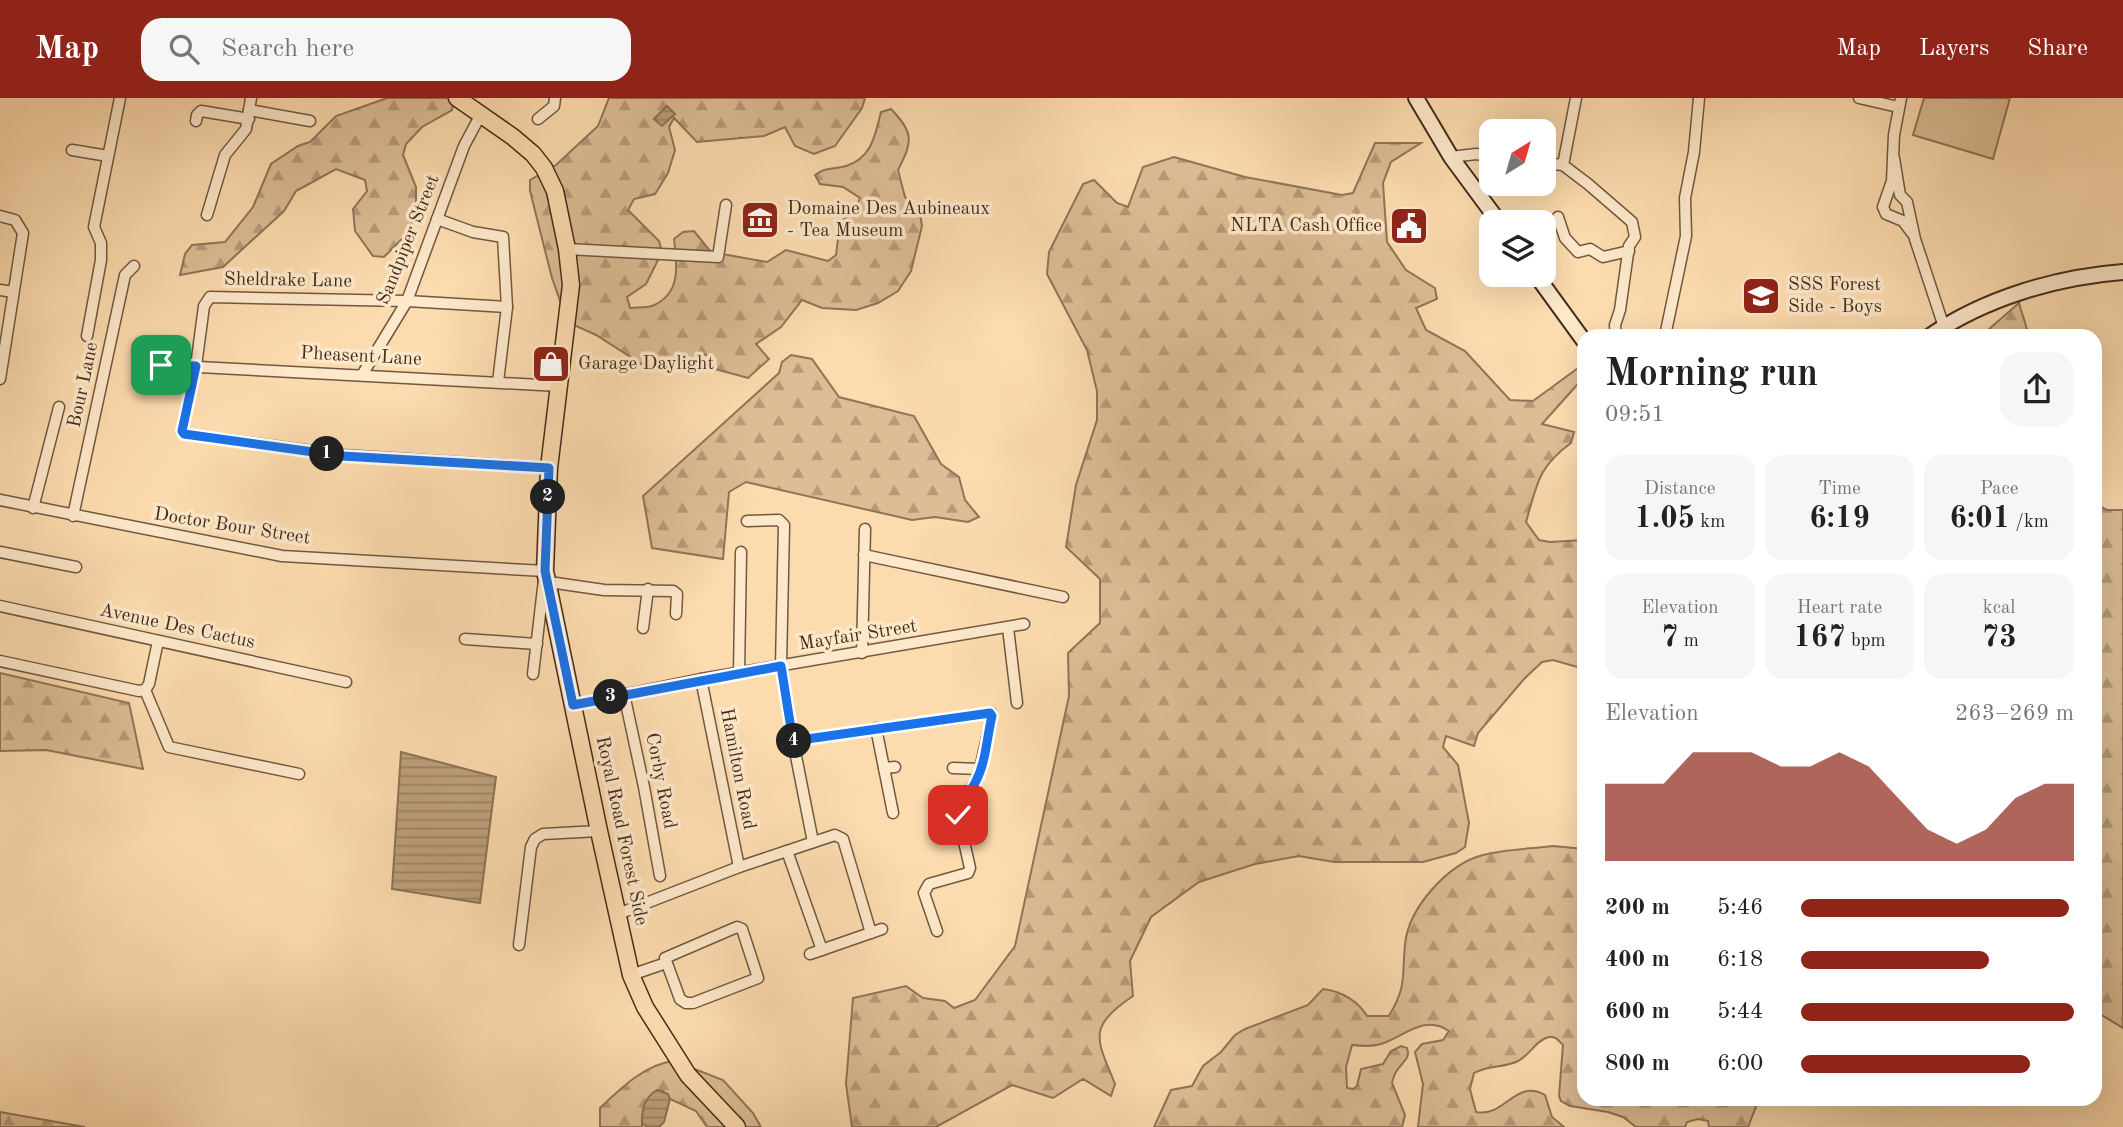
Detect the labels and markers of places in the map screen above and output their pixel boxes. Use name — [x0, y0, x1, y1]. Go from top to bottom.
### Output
museum icon: Domaine Des Aubineaux - Tea Museum — [739, 199, 781, 241]
place label: Domaine Des Aubineaux - Tea Museum — [787, 200, 990, 241]
public building icon: NLTA Cash Office — [1388, 205, 1430, 247]
place label: NLTA Cash Office — [1230, 217, 1382, 236]
school or university icon: SSS Forest Side - Boys — [1740, 275, 1782, 317]
place label: SSS Forest Side - Boys — [1788, 276, 1882, 317]
pin — [131, 335, 191, 395]
shop icon: Garage Daylight — [530, 343, 572, 385]
place label: Garage Daylight — [578, 355, 714, 374]
pin: 1 — [310, 436, 344, 472]
pin: 2 — [530, 480, 566, 514]
pin: 3 — [594, 680, 628, 714]
pin: 4 — [776, 724, 812, 758]
pin — [928, 785, 988, 845]

